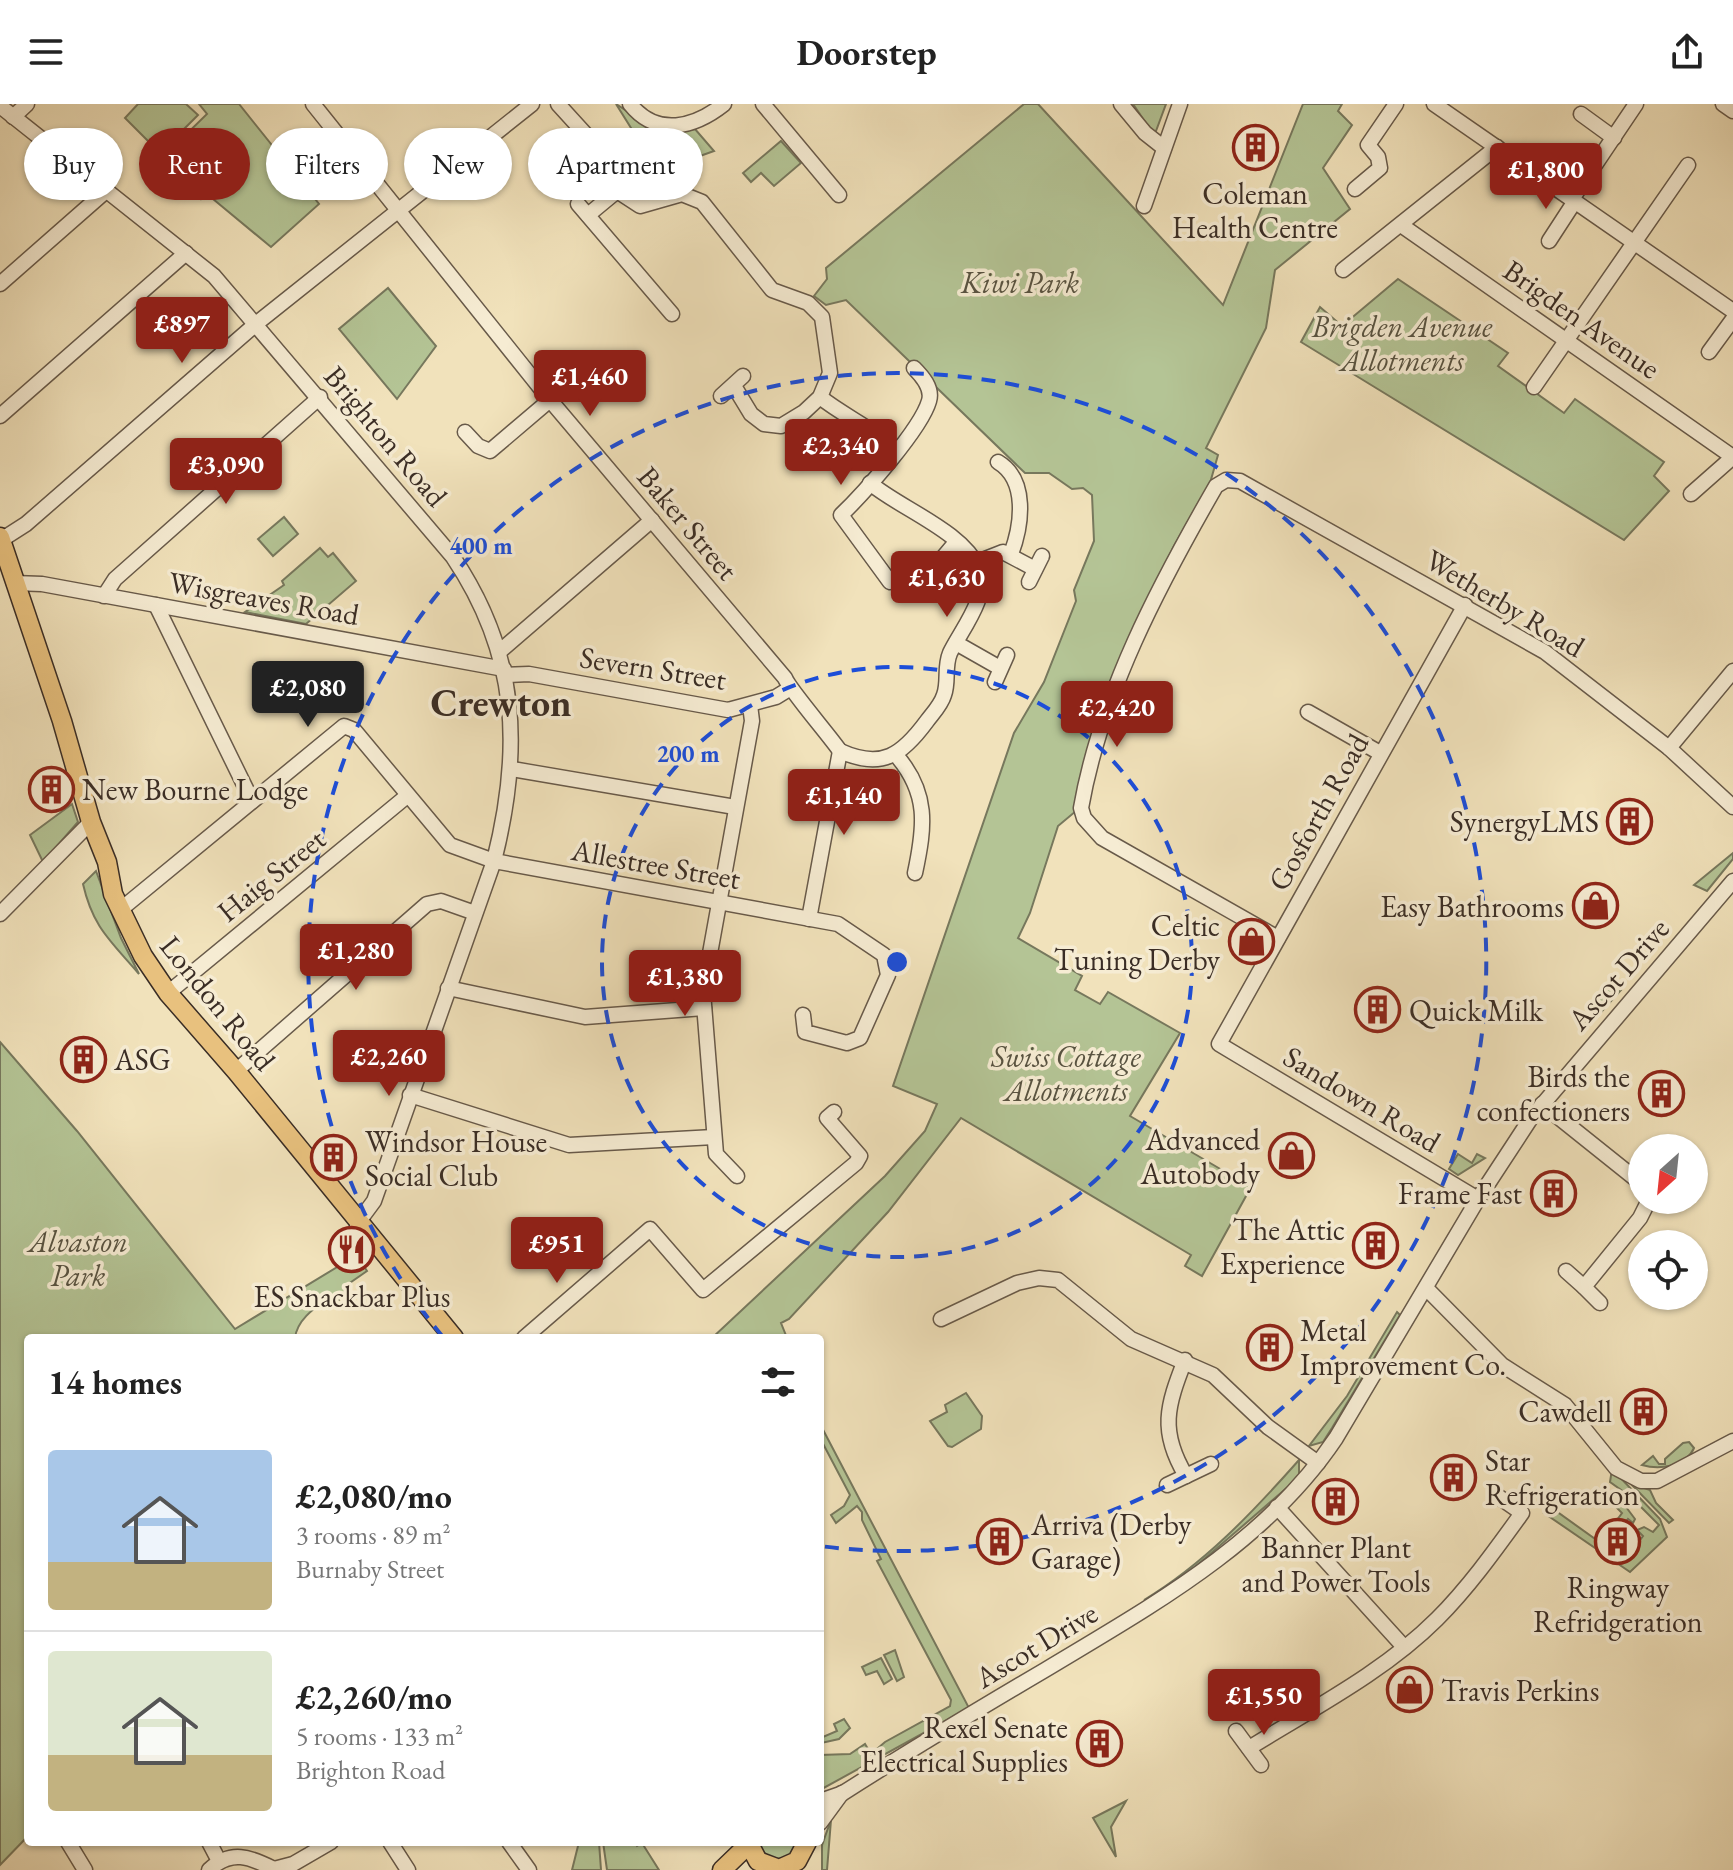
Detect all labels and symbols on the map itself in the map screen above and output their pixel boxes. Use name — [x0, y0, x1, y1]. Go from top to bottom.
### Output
building icon: Coleman Health Centre — [1231, 123, 1279, 171]
pin: £1,800 — [1481, 143, 1611, 211]
place label: Coleman Health Centre — [1172, 174, 1338, 247]
street label: Brigden Avenue — [1496, 251, 1668, 387]
park label: Kiwi Park — [960, 263, 1079, 302]
pin: £897 — [135, 297, 229, 365]
park label: Brigden Avenue Allotments — [1311, 307, 1493, 380]
pin: £1,460 — [525, 350, 655, 418]
street label: Brighton Road — [316, 357, 457, 515]
pin: £2,340 — [776, 419, 906, 487]
pin: £3,090 — [161, 438, 291, 506]
street label: Baker Street — [629, 458, 747, 589]
text: 400 m — [449, 530, 513, 561]
street label: Wetherby Road — [1418, 540, 1593, 666]
pin: £1,630 — [882, 551, 1012, 619]
street label: Wisgreaves Road — [166, 562, 363, 634]
street label: Severn Street — [577, 637, 729, 699]
pin: £2,080 — [243, 661, 373, 729]
district label: Crewton — [430, 678, 572, 727]
pin: £2,420 — [1052, 681, 1182, 749]
street label: Gosforth Road — [1259, 726, 1378, 897]
text: 200 m — [656, 738, 720, 769]
building icon: New Bourne Lodge — [27, 765, 75, 813]
pin: £1,140 — [779, 769, 909, 837]
place label: New Bourne Lodge — [82, 770, 308, 809]
building icon: SynergyLMS — [1606, 797, 1654, 845]
place label: SynergyLMS — [1450, 802, 1599, 841]
street label: Haig Street — [209, 819, 334, 931]
street label: Allestree Street — [567, 830, 744, 898]
shop icon: Easy Bathrooms — [1571, 882, 1619, 930]
place label: Easy Bathrooms — [1380, 887, 1564, 926]
place label: Celtic Tuning Derby — [1054, 906, 1221, 979]
street label: Ascot Drive — [1558, 910, 1677, 1039]
shop icon: Celtic Tuning Derby — [1227, 918, 1275, 966]
pin: £1,280 — [291, 924, 421, 992]
street label: London Road — [152, 927, 285, 1079]
centre of rings — [883, 948, 911, 976]
pin: £1,380 — [620, 950, 750, 1018]
building icon: Quick Milk — [1354, 986, 1402, 1034]
place label: Quick Milk — [1409, 991, 1544, 1030]
pin: £2,260 — [324, 1030, 454, 1098]
building icon: ASG — [59, 1035, 107, 1083]
park label: Swiss Cottage Allotments — [990, 1037, 1141, 1110]
street label: Sandown Road — [1276, 1037, 1448, 1162]
place label: ASG — [113, 1040, 171, 1079]
place label: Birds the confectioners — [1476, 1057, 1630, 1130]
building icon: Birds the confectioners — [1637, 1069, 1685, 1117]
place label: Advanced Autobody — [1140, 1120, 1261, 1193]
place label: Windsor House Social Club — [365, 1122, 547, 1195]
shop icon: Advanced Autobody — [1267, 1132, 1315, 1180]
building icon: Windsor House Social Club — [310, 1134, 358, 1182]
north arrow — [1628, 1134, 1708, 1214]
building icon: Frame Fast — [1529, 1169, 1577, 1217]
place label: Frame Fast — [1398, 1174, 1523, 1213]
place label: The Attic Experience — [1220, 1210, 1345, 1283]
pin: £951 — [510, 1217, 604, 1285]
park label: Alvaston Park — [26, 1222, 128, 1295]
building icon: The Attic Experience — [1352, 1222, 1400, 1270]
restaurant icon: ES Snackbar Plus — [328, 1226, 376, 1274]
place label: ES Snackbar Plus — [253, 1277, 451, 1316]
place label: Metal Improvement Co. — [1300, 1311, 1506, 1384]
building icon: Metal Improvement Co. — [1245, 1323, 1293, 1371]
building icon: Cawdell — [1619, 1387, 1667, 1435]
place label: Cawdell — [1518, 1392, 1612, 1431]
place label: Star Refrigeration — [1485, 1441, 1639, 1514]
building icon: Star Refrigeration — [1430, 1453, 1478, 1501]
building icon: Banner Plant and Power Tools — [1312, 1477, 1360, 1525]
place label: Arriva (Derby Garage) — [1030, 1505, 1192, 1578]
building icon: Arriva (Derby Garage) — [976, 1517, 1024, 1565]
building icon: Ringway Refridgeration — [1594, 1517, 1642, 1565]
place label: Banner Plant and Power Tools — [1241, 1528, 1431, 1601]
place label: Ringway Refridgeration — [1533, 1568, 1703, 1641]
street label: Ascot Drive — [967, 1593, 1105, 1697]
shop icon: Travis Perkins — [1386, 1666, 1434, 1714]
pin: £1,550 — [1199, 1669, 1329, 1737]
place label: Travis Perkins — [1441, 1671, 1599, 1710]
place label: Rexel Senate Electrical Supplies — [860, 1708, 1068, 1781]
building icon: Rexel Senate Electrical Supplies — [1075, 1720, 1123, 1768]

